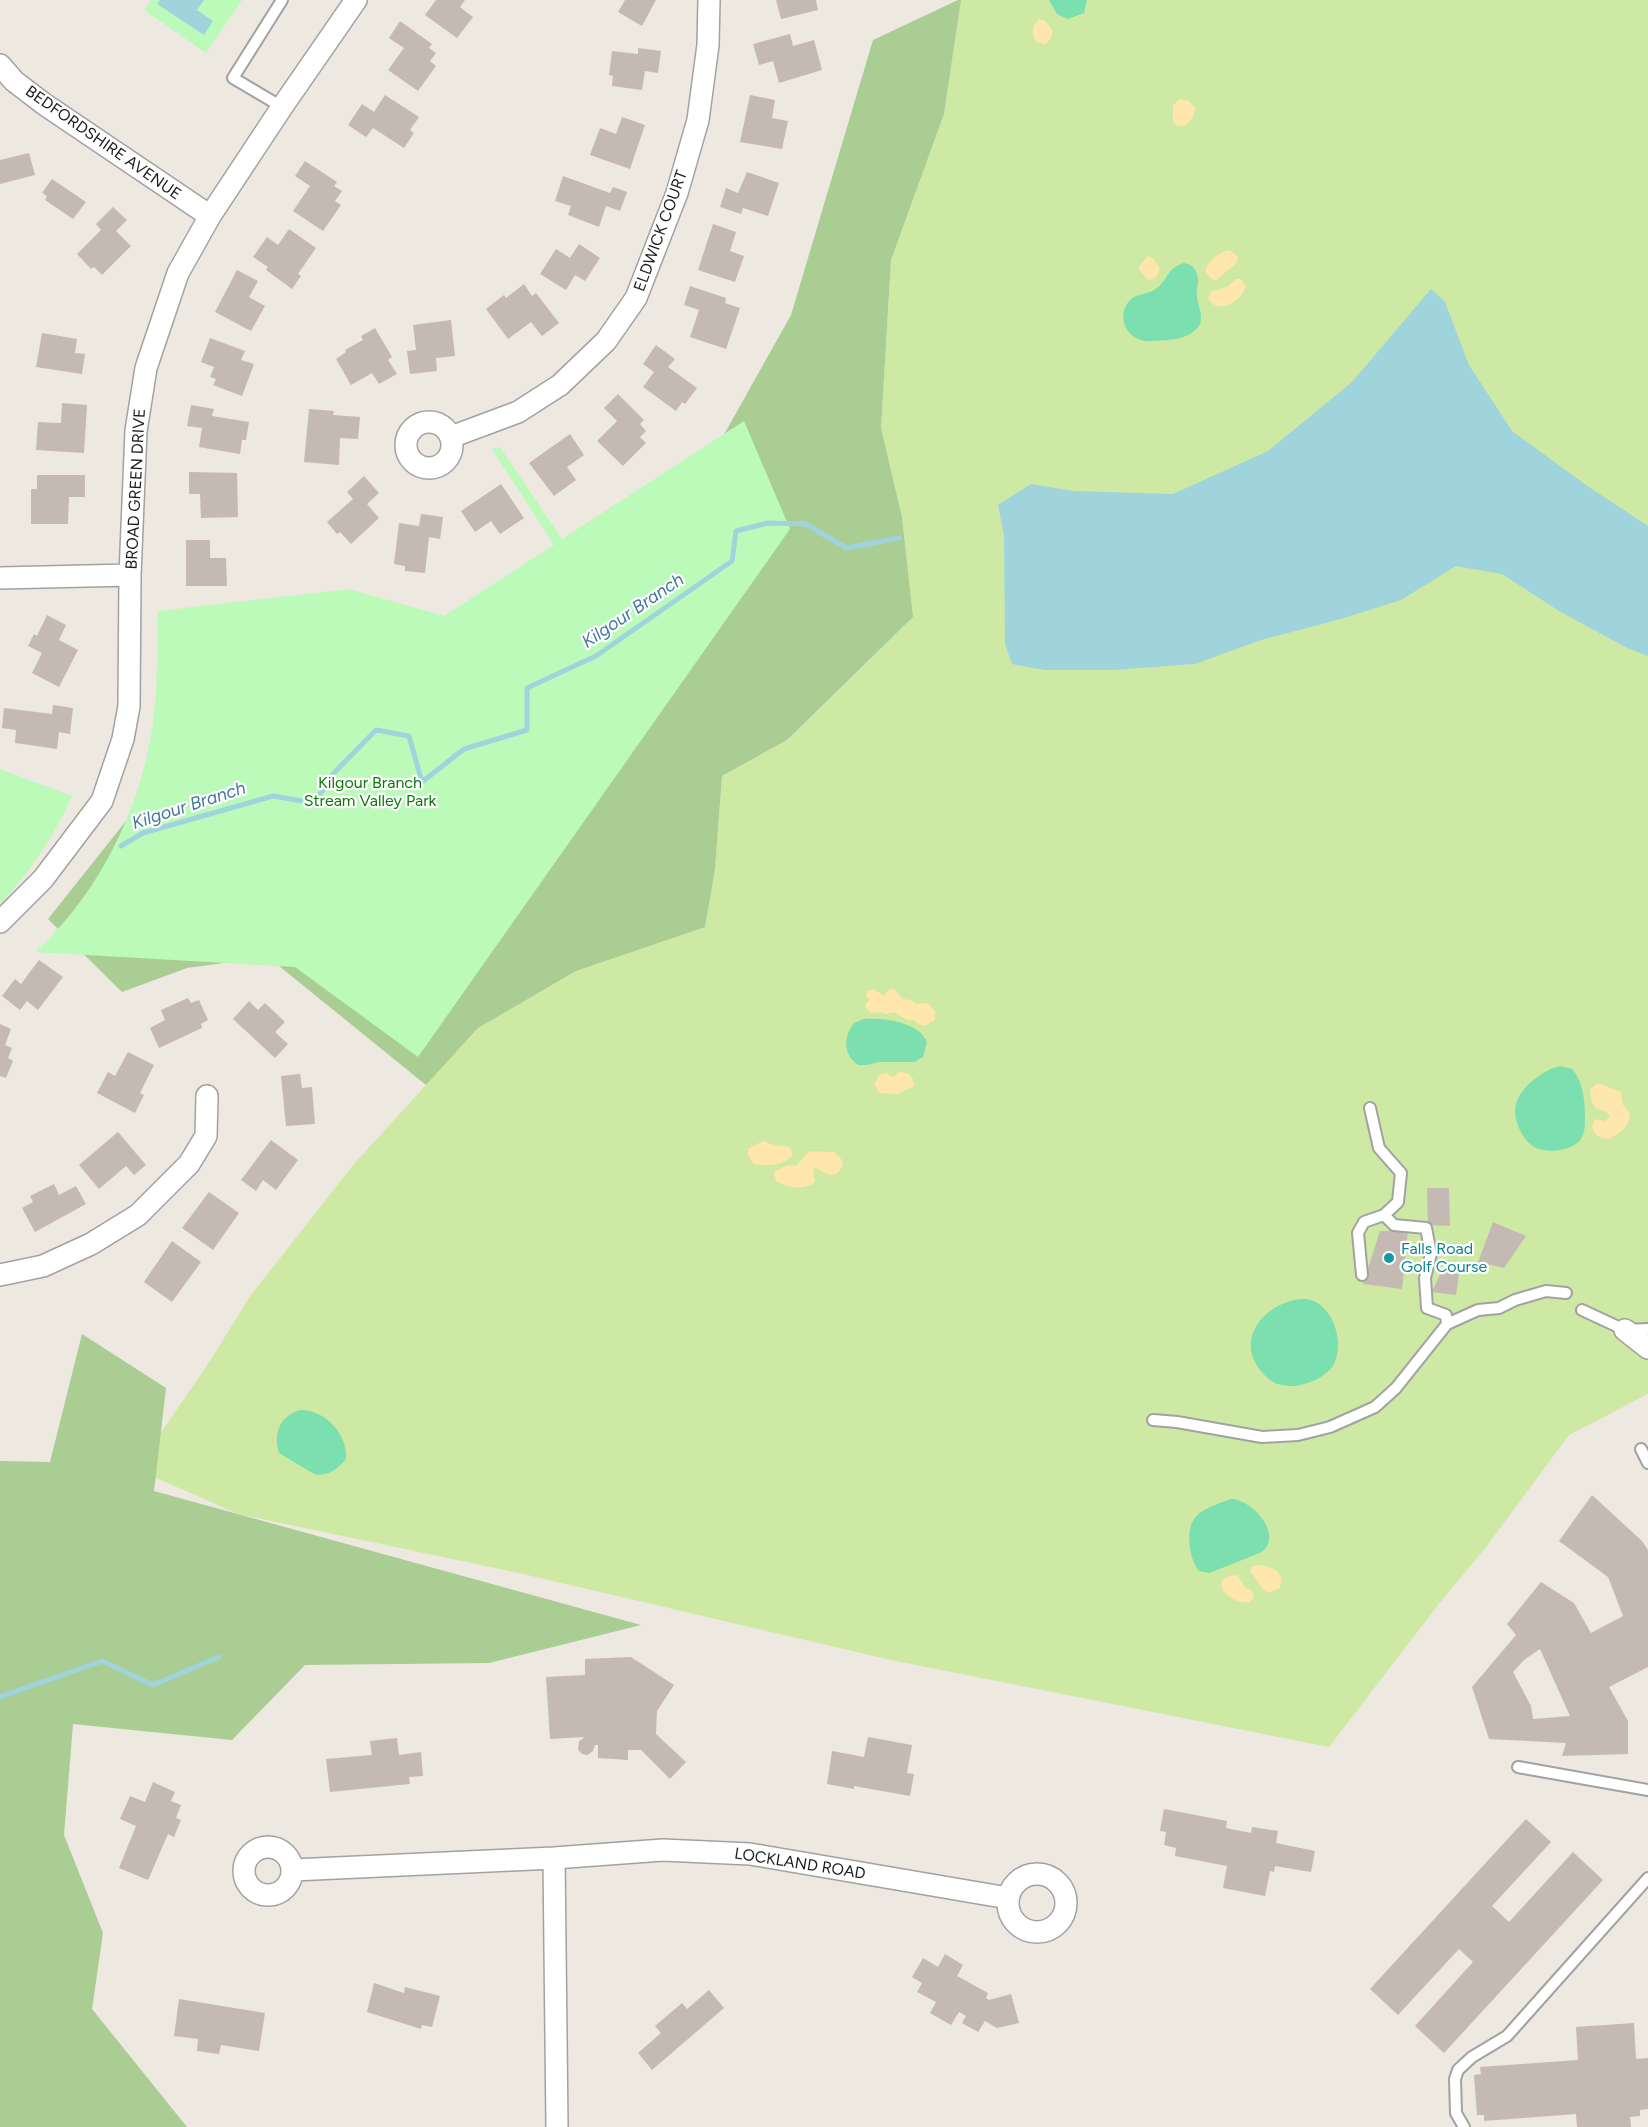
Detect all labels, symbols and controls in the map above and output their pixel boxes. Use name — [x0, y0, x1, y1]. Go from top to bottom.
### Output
street label: BEDFORDSHIRE AVENUE — [21, 82, 185, 204]
street label: ELDWICK COURT — [630, 168, 692, 294]
street label: BROAD GREEN DRIVE — [122, 408, 150, 570]
water label: Kilgour Branch — [578, 569, 688, 653]
park label: Kilgour Branch Stream Valley Park — [304, 773, 436, 811]
water label: Kilgour Branch — [129, 777, 249, 835]
place label: Falls Road Golf Course — [1401, 1239, 1487, 1277]
marker: Falls Road Golf Course — [1382, 1251, 1396, 1265]
street label: LOCKLAND ROAD — [733, 1844, 867, 1884]

